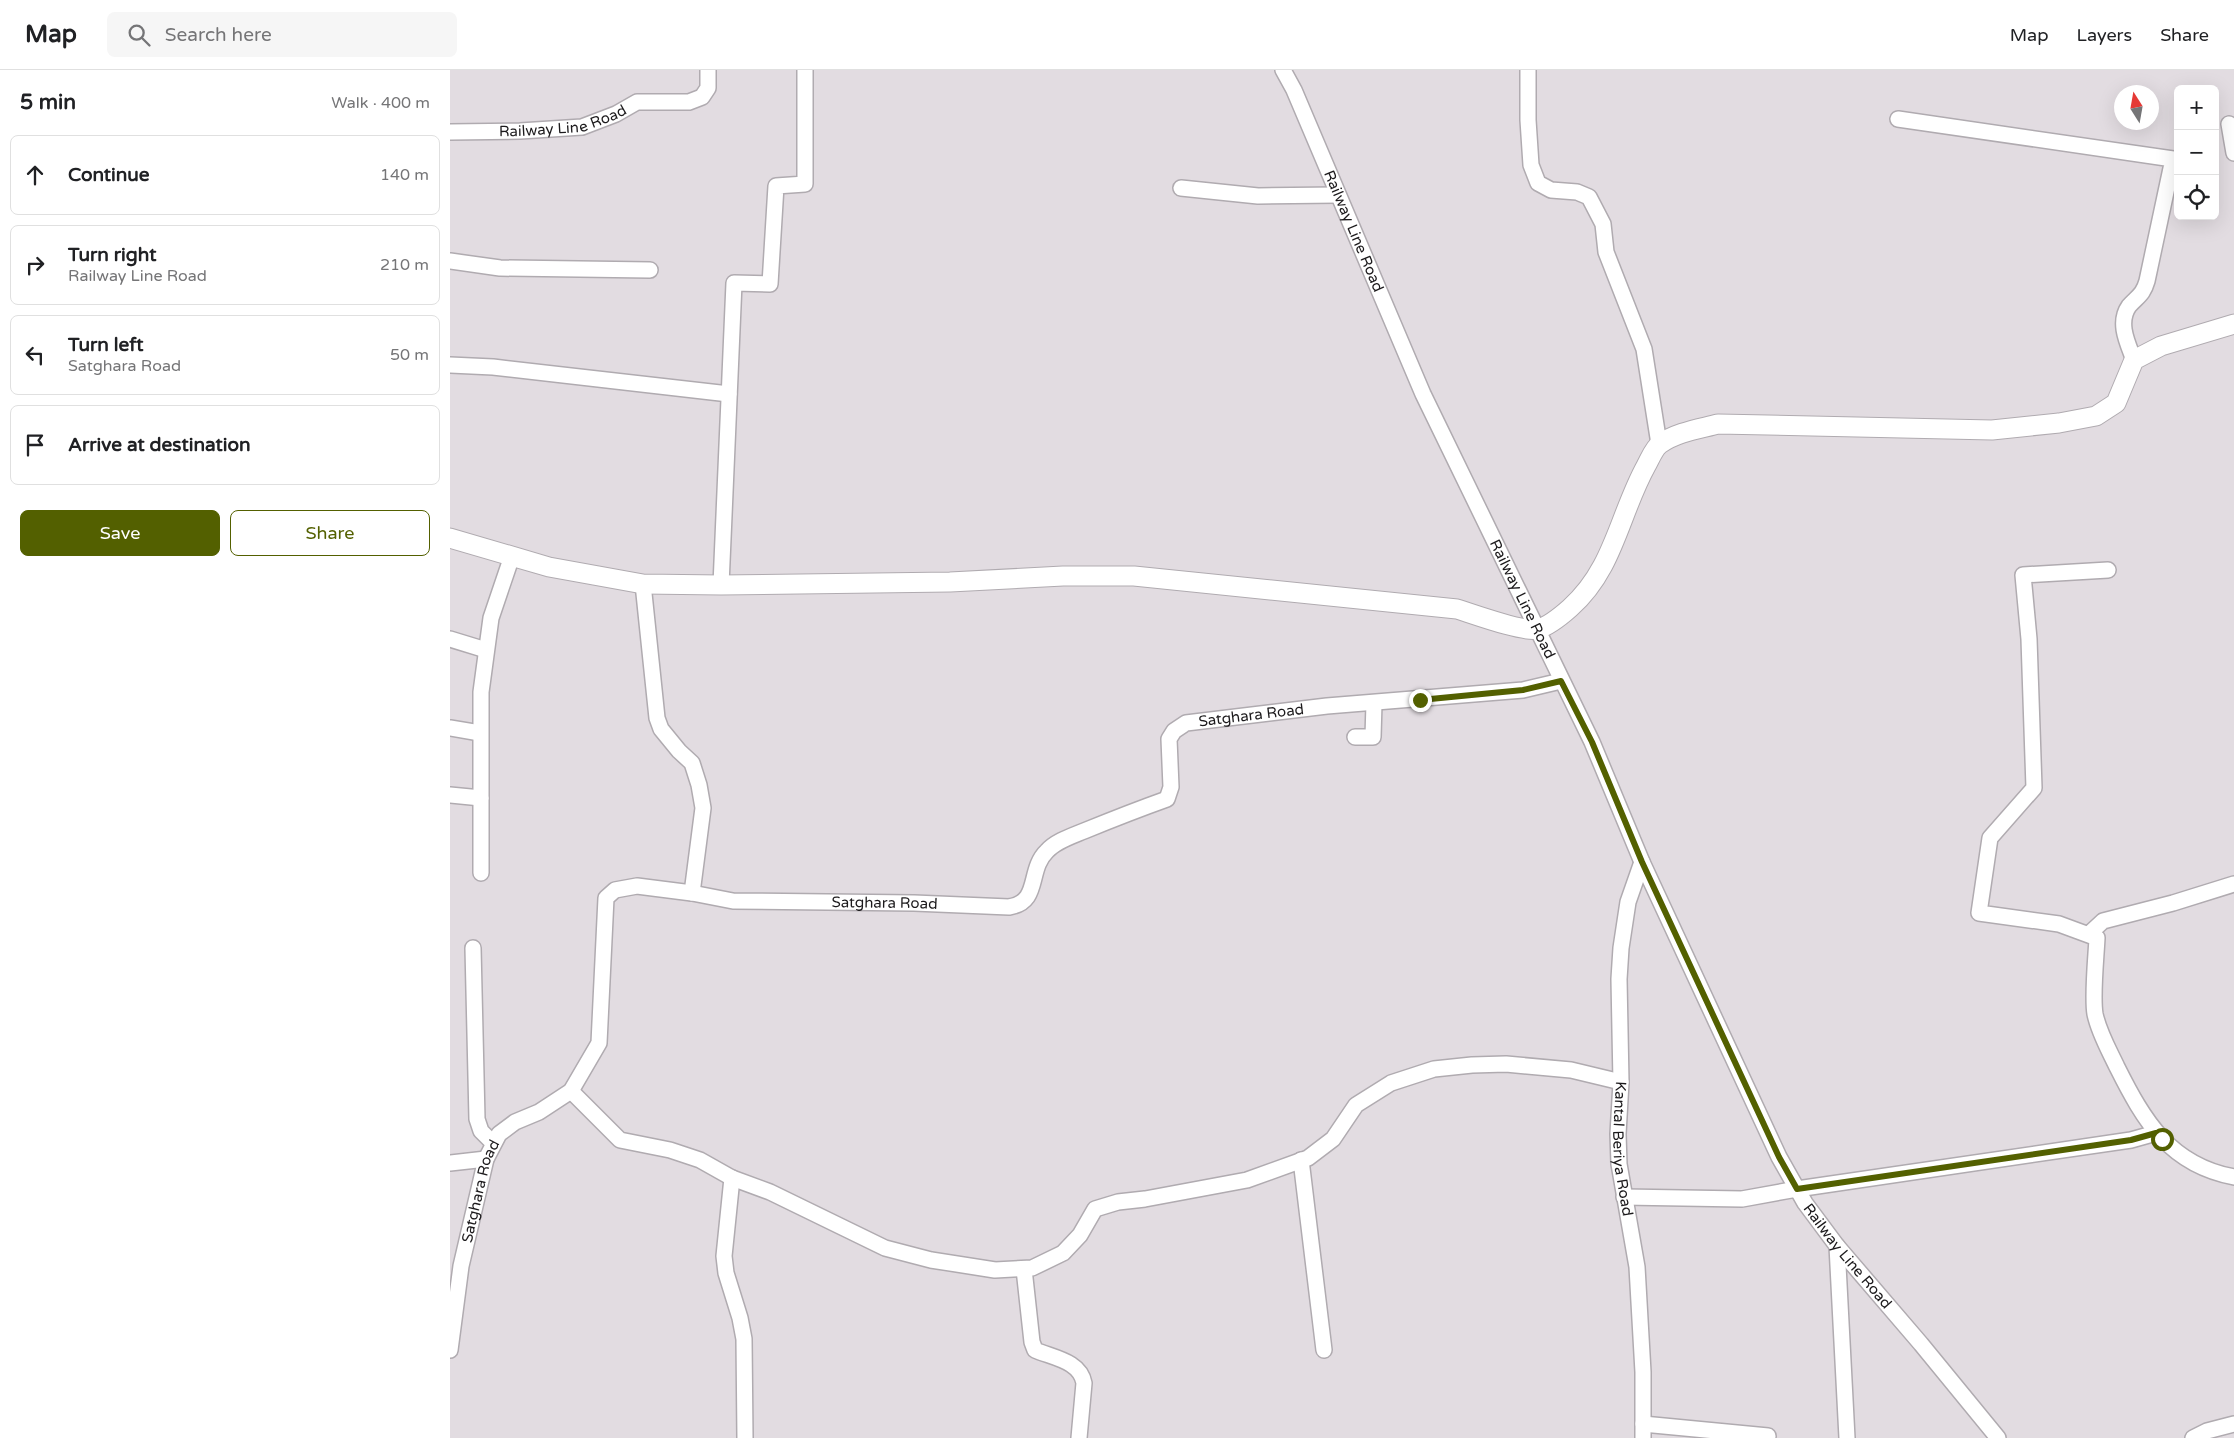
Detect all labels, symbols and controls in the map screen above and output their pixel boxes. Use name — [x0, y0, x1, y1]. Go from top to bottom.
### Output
search box — [107, 12, 457, 57]
text: Map — [25, 20, 77, 49]
icon: search — [125, 21, 153, 49]
text: Search here — [165, 24, 272, 46]
text: Map — [2010, 24, 2049, 46]
text: Layers — [2077, 24, 2132, 46]
text: Share — [2160, 24, 2209, 46]
north arrow — [2114, 85, 2159, 130]
map controls — [2174, 85, 2219, 220]
button: + — [2174, 85, 2219, 130]
text: 5 min — [20, 90, 76, 115]
text: Walk · 400 m — [331, 93, 430, 113]
street label: Railway Line Road — [499, 101, 630, 140]
button: − — [2174, 130, 2219, 175]
icon: ahead — [21, 161, 49, 189]
text: Continue — [68, 164, 150, 186]
text: 140 m — [380, 165, 429, 185]
street label: Railway Line Road — [1320, 167, 1388, 295]
button: locate — [2174, 175, 2219, 220]
text: Turn right — [68, 244, 156, 266]
icon: right — [21, 251, 49, 279]
text: 210 m — [380, 255, 429, 275]
text: Railway Line Road — [68, 266, 207, 286]
text: Turn left — [68, 334, 144, 356]
icon: left — [21, 341, 49, 369]
text: 50 m — [390, 345, 429, 365]
text: Satghara Road — [68, 356, 181, 376]
icon: arrive — [21, 431, 49, 459]
text: Arrive at destination — [68, 434, 251, 456]
button: Save — [20, 510, 220, 556]
button: Share — [230, 510, 430, 556]
street label: Railway Line Road — [1486, 536, 1559, 662]
route end — [1409, 689, 1432, 712]
street label: Satghara Road — [1198, 700, 1305, 730]
street label: Satghara Road — [831, 893, 938, 913]
street label: Kantal Beriya Road — [1609, 1081, 1637, 1217]
route start — [2151, 1128, 2174, 1151]
street label: Satghara Road — [458, 1137, 503, 1244]
street label: Railway Line Road — [1799, 1200, 1896, 1312]

